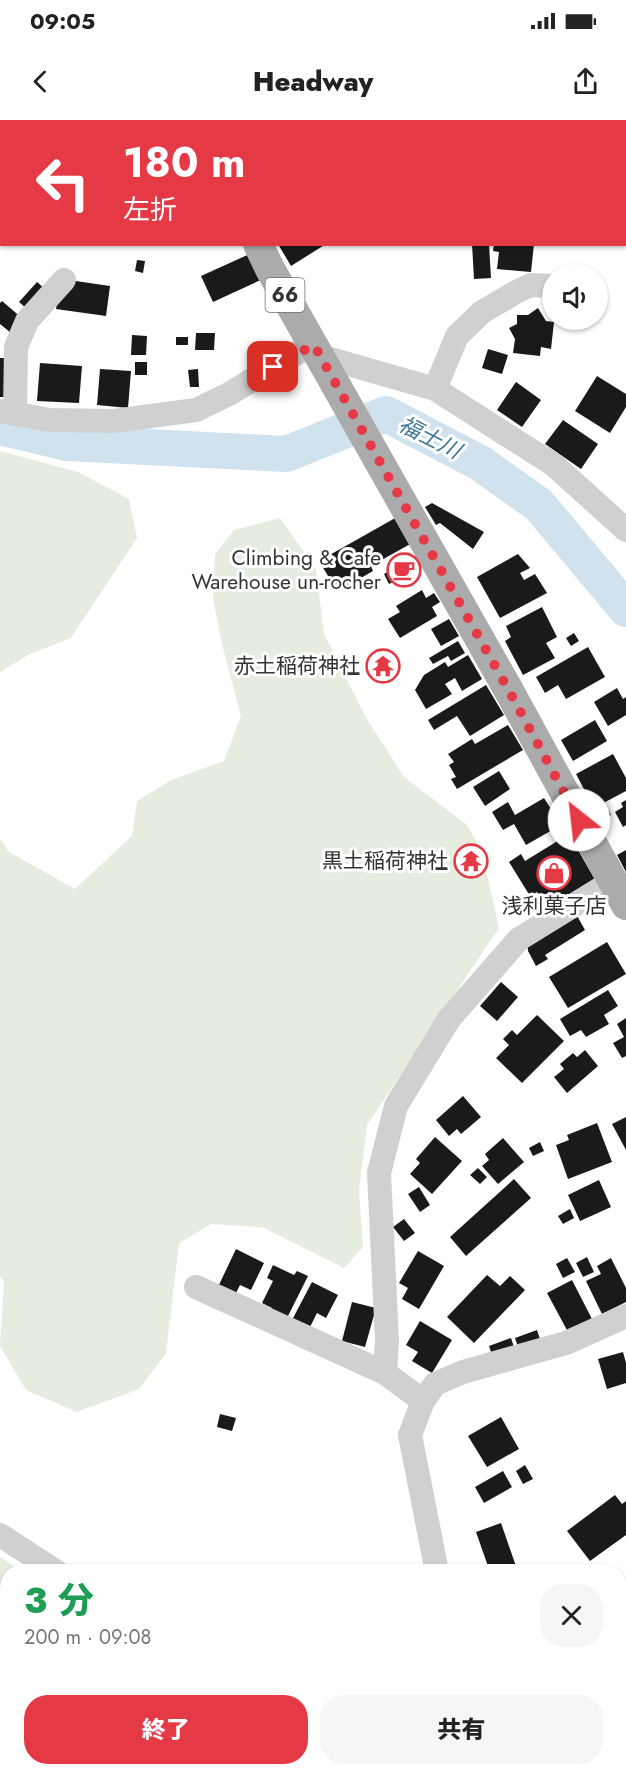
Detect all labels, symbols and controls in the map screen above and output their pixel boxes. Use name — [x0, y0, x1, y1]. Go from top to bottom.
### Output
text: 09:05 — [30, 5, 95, 37]
text: Headway — [253, 62, 373, 101]
icon: back — [24, 65, 57, 98]
icon: share — [569, 65, 602, 98]
text: 180 m — [123, 132, 246, 193]
icon: left — [24, 144, 102, 222]
text: 左折 — [123, 190, 177, 229]
map controls — [542, 264, 608, 330]
button: sound — [542, 264, 608, 330]
road number: 66 — [266, 278, 304, 312]
pin — [247, 341, 298, 392]
icon: arrive — [256, 350, 289, 383]
water label: 福士川 — [393, 408, 468, 467]
place label: Climbing & Cafe Warehouse un-rocher — [192, 543, 382, 597]
cafe icon: Climbing & Cafe Warehouse un-rocher — [386, 552, 422, 588]
temple icon: 赤土稲荷神社 — [365, 648, 401, 684]
place label: 赤土稲荷神社 — [234, 651, 360, 681]
position arrow — [547, 788, 611, 852]
temple icon: 黒土稲荷神社 — [453, 843, 489, 879]
place label: 黒土稲荷神社 — [322, 846, 448, 876]
shop icon: 浅利菓子店 — [536, 855, 572, 891]
place label: 浅利菓子店 — [502, 891, 607, 921]
text: 3 分 — [24, 1574, 94, 1626]
button: close — [540, 1584, 603, 1647]
text: 200 m · 09:08 — [24, 1623, 151, 1652]
button: 終了 — [24, 1695, 308, 1764]
button: 共有 — [320, 1695, 603, 1764]

